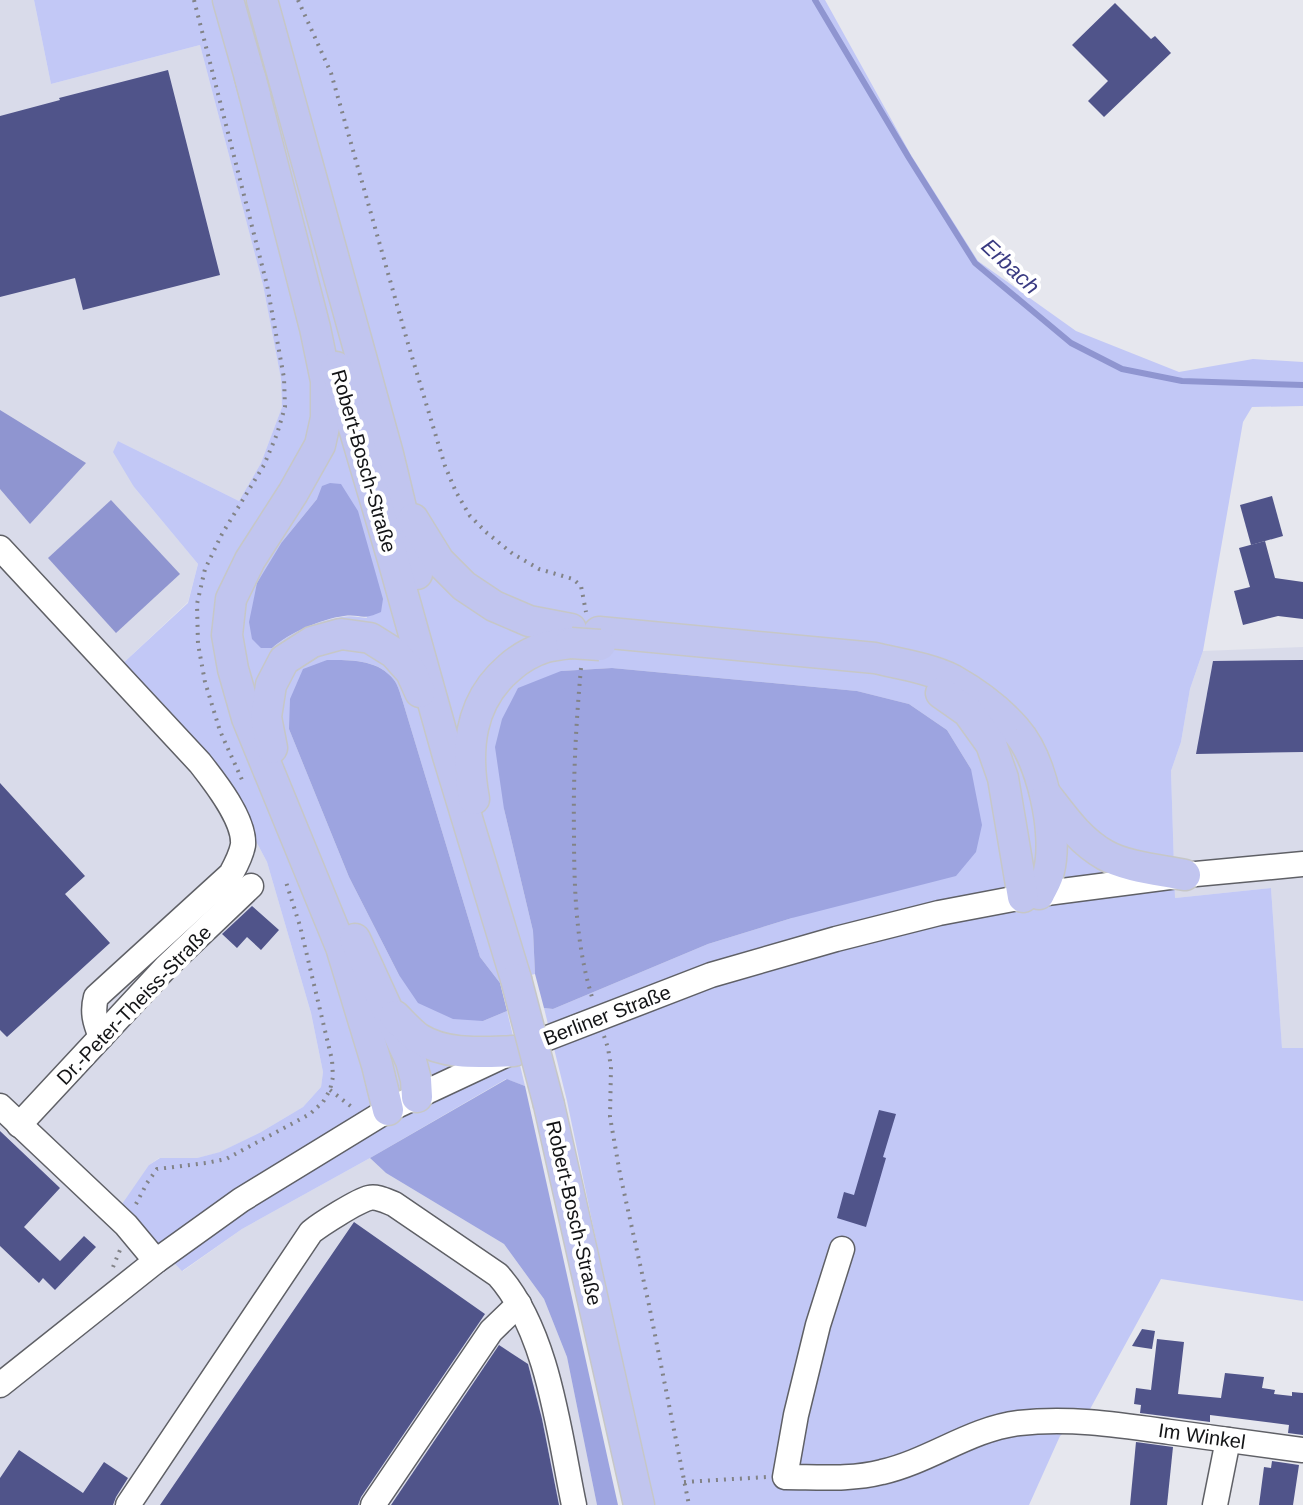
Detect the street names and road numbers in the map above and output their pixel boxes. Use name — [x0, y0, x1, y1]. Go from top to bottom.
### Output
street label: Robert-Bosch-Straße — [327, 367, 401, 555]
street label: Dr.-Peter-Theiss-Straße — [52, 921, 216, 1089]
street label: Berliner Straße — [540, 981, 674, 1049]
street label: Robert-Bosch-Straße — [542, 1118, 606, 1308]
street label: Im Winkel — [1157, 1419, 1247, 1453]

